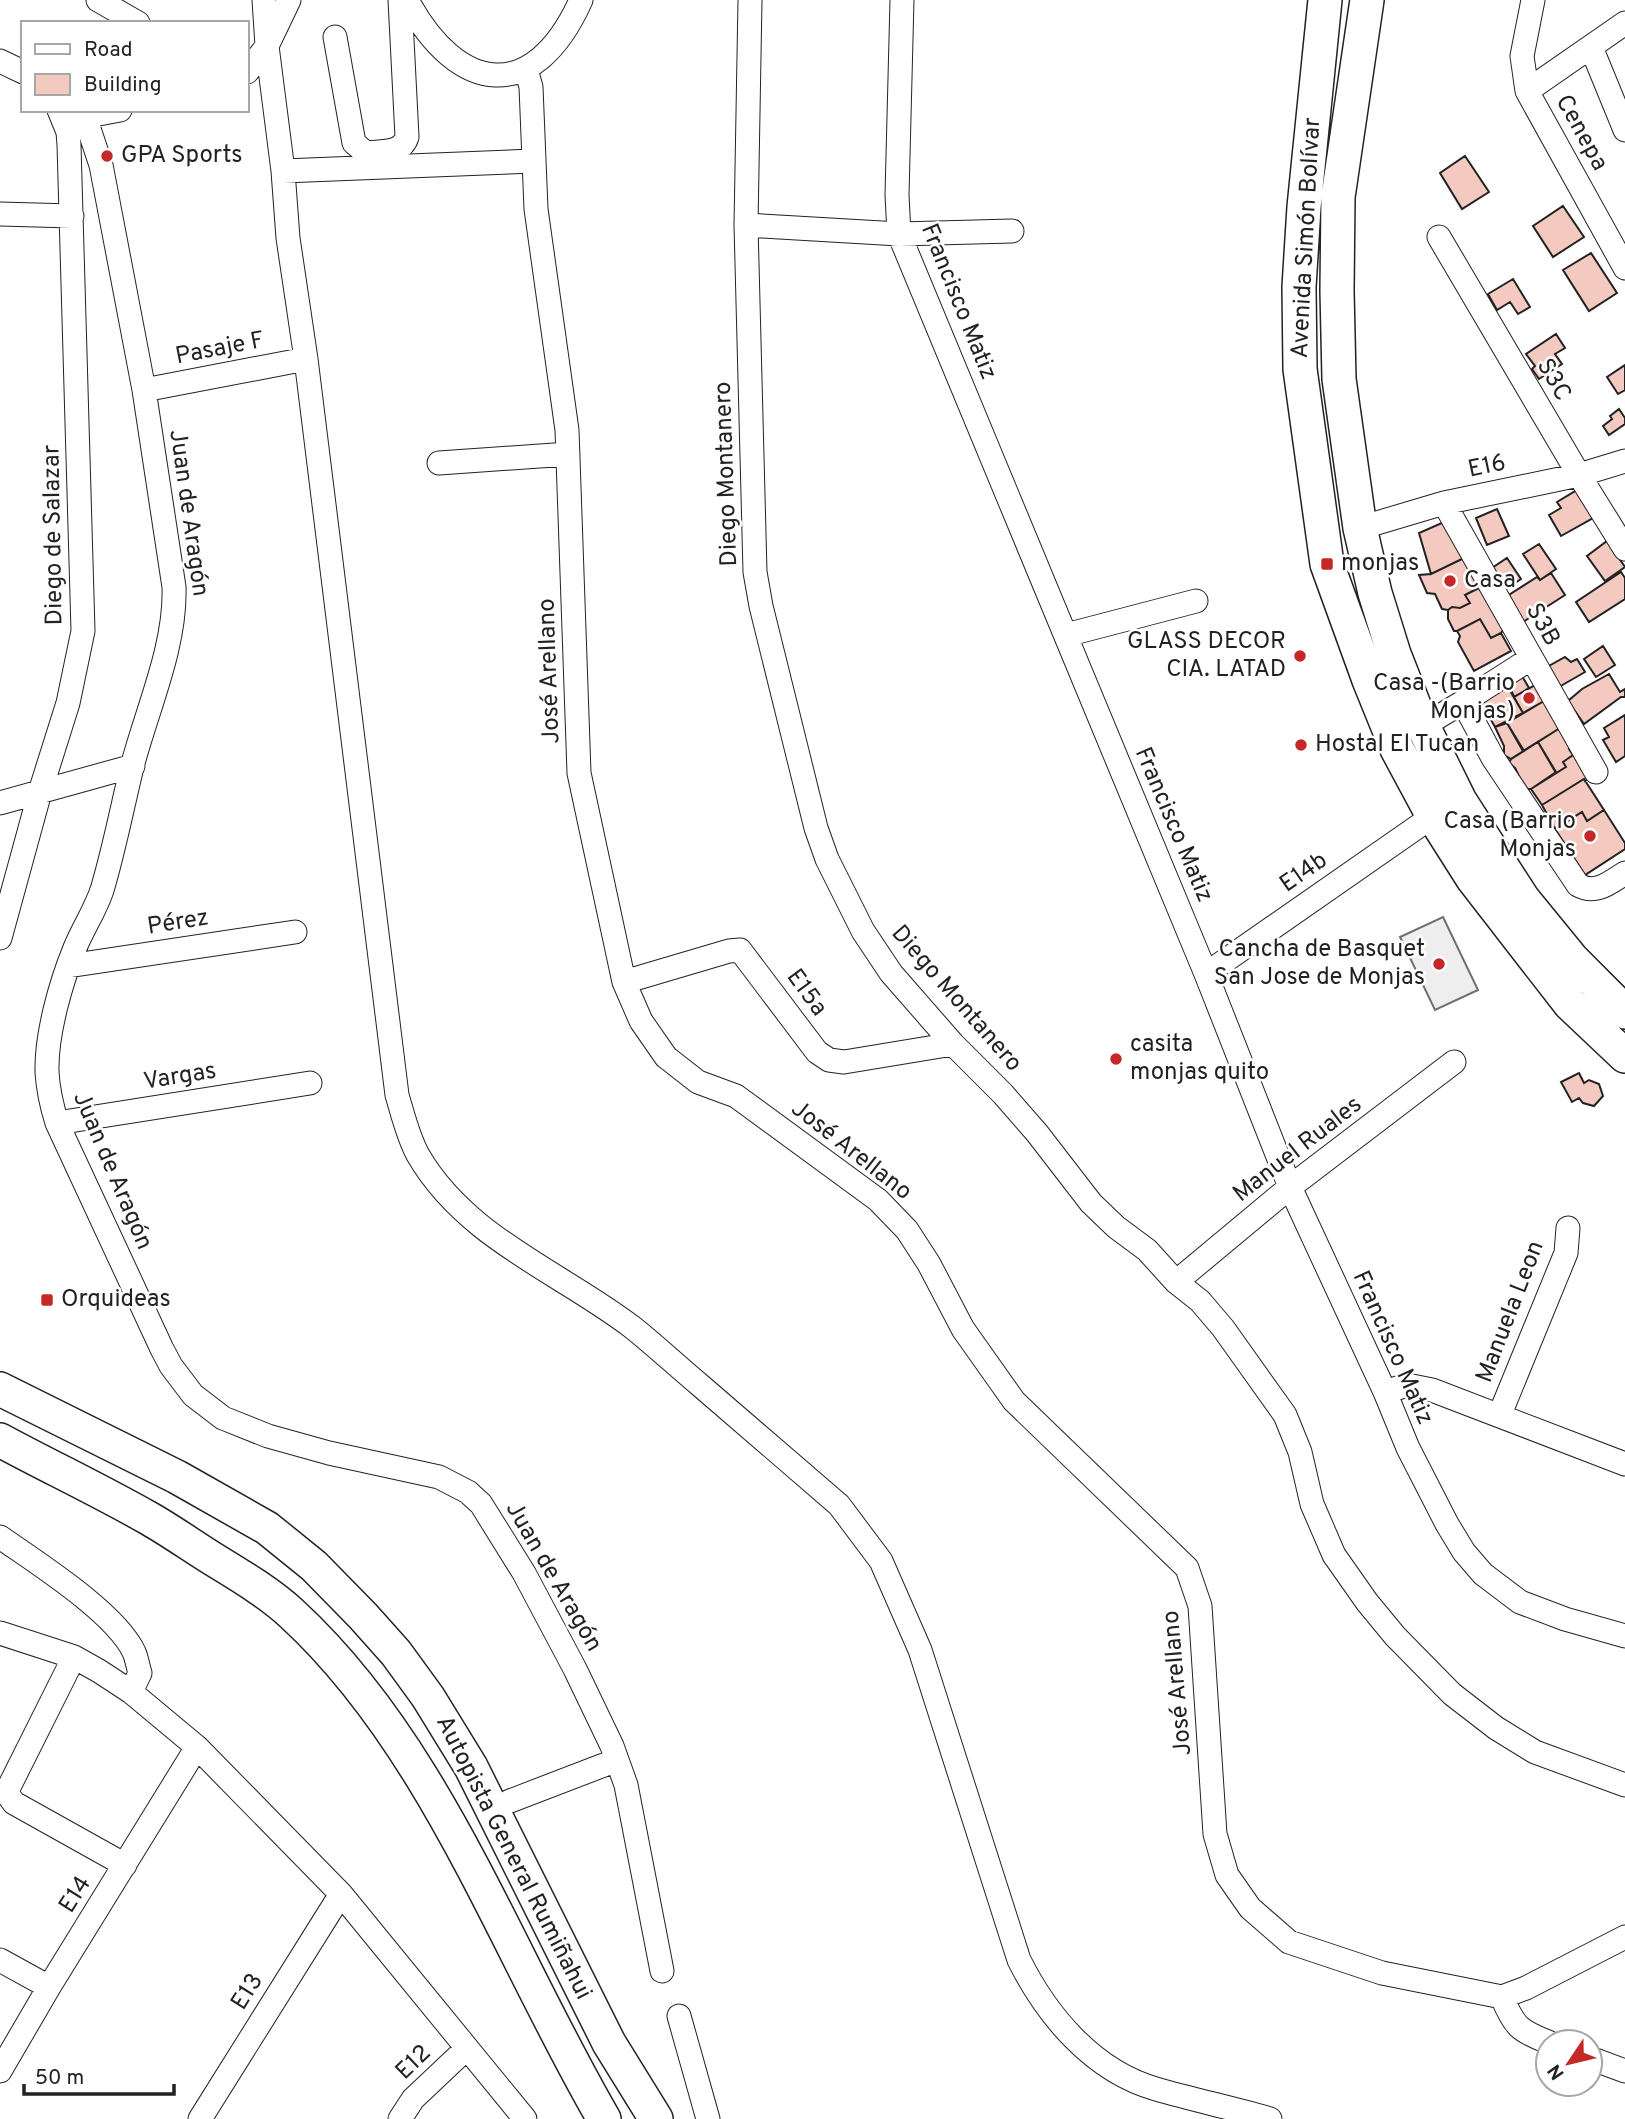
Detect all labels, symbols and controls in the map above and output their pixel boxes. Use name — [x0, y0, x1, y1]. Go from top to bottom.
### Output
legend — [21, 21, 248, 112]
text: Road — [84, 37, 133, 64]
text: Building — [84, 72, 162, 99]
street label: Cenepa — [1548, 90, 1614, 176]
street label: Avenida Simón Bolívar — [1286, 117, 1328, 359]
place label: GPA Sports — [121, 141, 243, 171]
marker: GPA Sports — [99, 148, 115, 164]
street label: Francisco Matiz — [913, 220, 1003, 384]
street label: Pasaje F — [173, 326, 267, 372]
street label: S3C — [1529, 353, 1577, 407]
street label: Diego Montanero — [709, 381, 745, 567]
street label: Juan de Aragón — [161, 428, 215, 598]
street label: Diego de Salazar — [37, 444, 71, 626]
street label: E16 — [1465, 448, 1509, 486]
place label: monjas — [1341, 549, 1419, 579]
marker: monjas — [1319, 556, 1335, 572]
place label: Casa — [1464, 566, 1516, 596]
marker: Casa — [1442, 573, 1458, 589]
street label: José Arellano — [532, 598, 568, 744]
street label: S3B — [1518, 598, 1566, 652]
place label: GLASS DECOR CIA. LATAD — [1127, 627, 1286, 685]
marker: GLASS DECOR CIA. LATAD — [1292, 648, 1308, 664]
place label: Casa -(Barrio Monjas) — [1373, 669, 1515, 727]
marker: Casa -(Barrio Monjas) — [1521, 690, 1537, 706]
place label: Hostal El Tucan — [1315, 730, 1479, 760]
marker: Hostal El Tucan — [1293, 737, 1309, 753]
street label: Francisco Matiz — [1127, 743, 1219, 907]
place label: Casa (Barrio Monjas — [1444, 807, 1576, 865]
marker: Casa (Barrio Monjas — [1582, 828, 1598, 844]
street label: E14b — [1274, 846, 1334, 900]
street label: Pérez — [145, 903, 211, 943]
street label: Diego Montanero — [884, 919, 1028, 1079]
place label: Cancha de Basquet San Jose de Monjas — [1214, 935, 1425, 993]
marker: Cancha de Basquet San Jose de Monjas — [1431, 956, 1447, 972]
street label: E15a — [779, 964, 833, 1022]
place label: casita monjas quito — [1130, 1030, 1269, 1088]
marker: casita monjas quito — [1108, 1051, 1124, 1067]
street label: Vargas — [142, 1056, 218, 1098]
street label: Juan de Aragón — [65, 1088, 159, 1254]
street label: Manuel Ruales — [1228, 1090, 1368, 1210]
street label: José Arellano — [784, 1094, 918, 1208]
street label: Manuela Leon — [1470, 1237, 1552, 1387]
street label: Francisco Matiz — [1345, 1266, 1439, 1430]
place label: Orquideas — [61, 1285, 171, 1315]
marker: Orquideas — [39, 1292, 55, 1308]
street label: Juan de Aragón — [498, 1497, 608, 1657]
street label: José Arellano — [1157, 1609, 1199, 1757]
street label: Autopista General Rumiñahui — [428, 1711, 598, 2005]
street label: E14 — [53, 1871, 99, 1919]
street label: E13 — [225, 1968, 271, 2016]
north arrow — [1534, 2028, 1604, 2098]
street label: E12 — [390, 2039, 438, 2087]
scale bar — [24, 2052, 175, 2096]
text: N — [1543, 2059, 1570, 2084]
text: 50 m — [35, 2065, 84, 2092]

